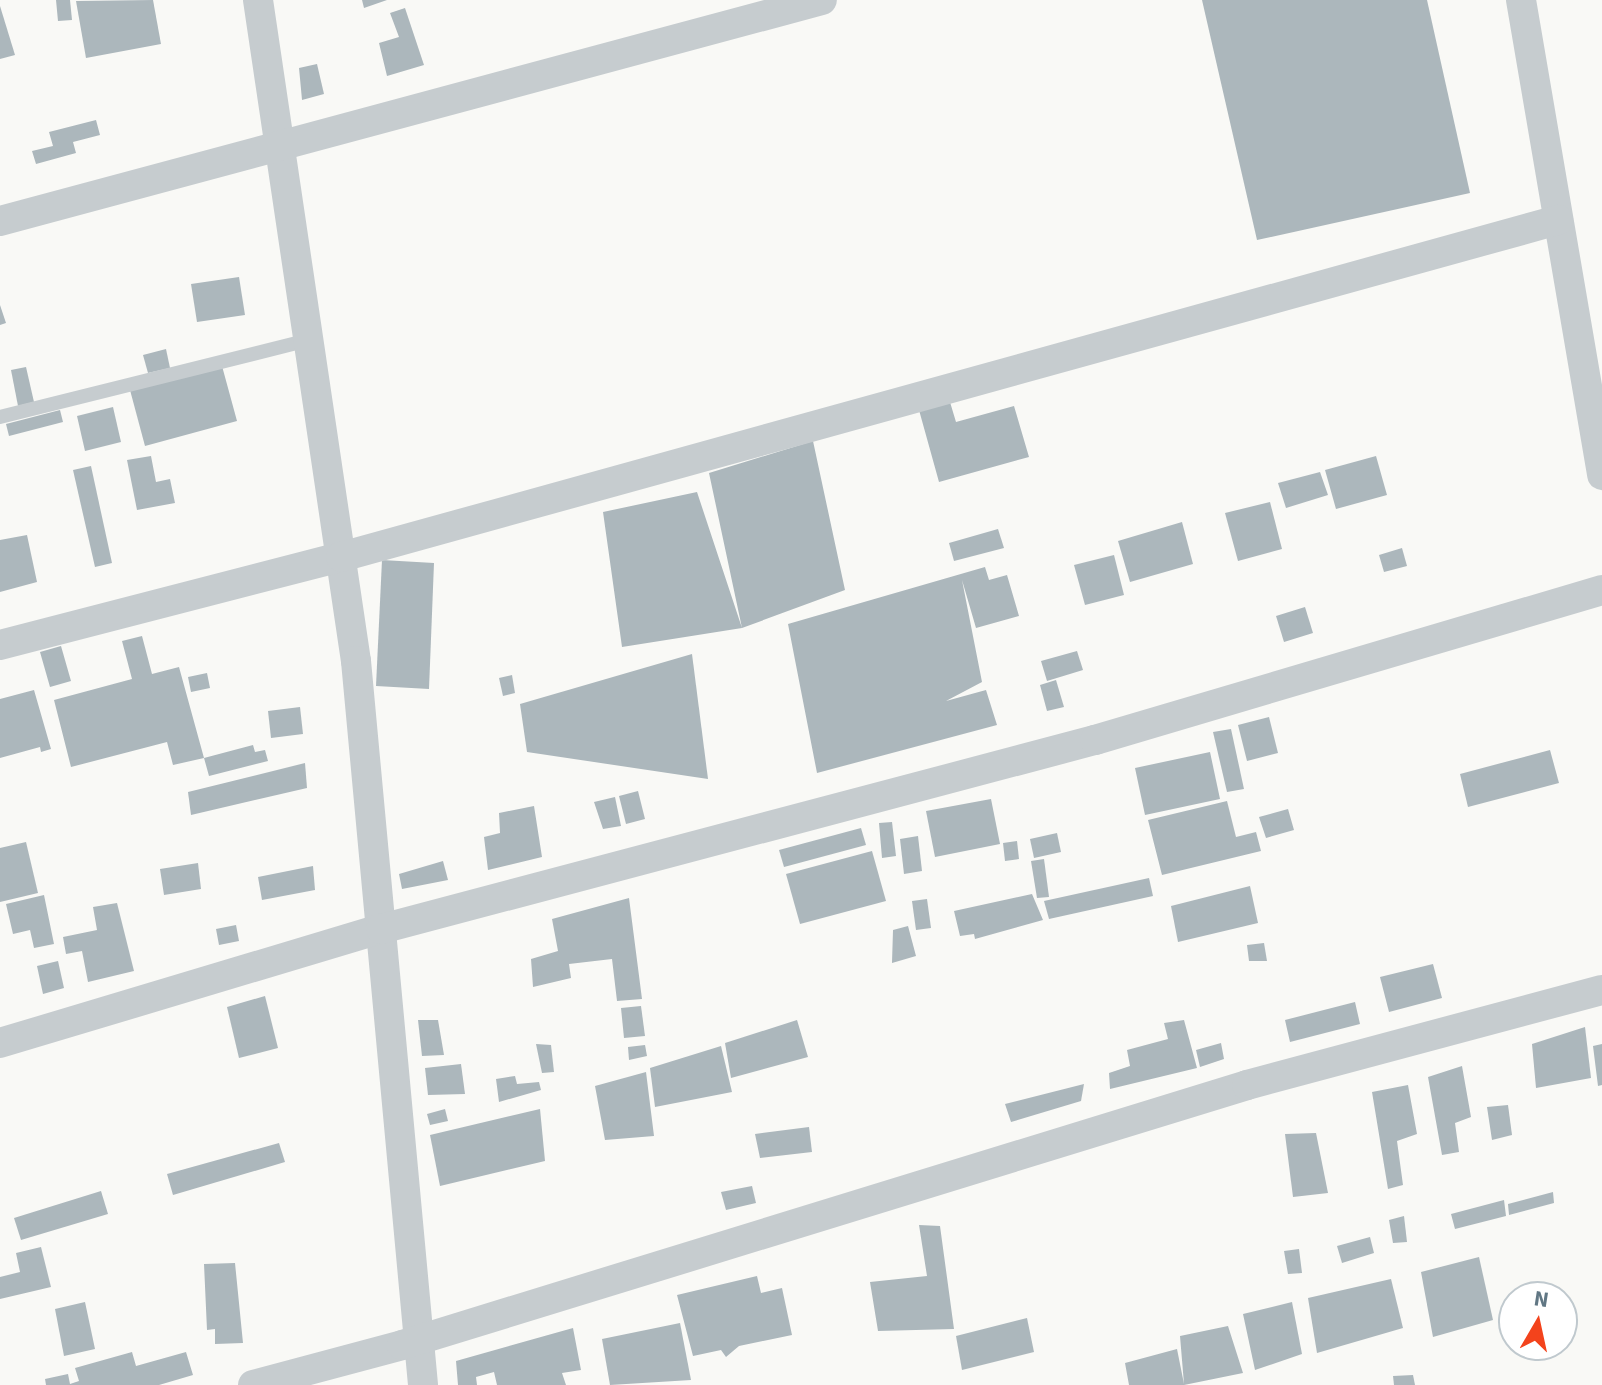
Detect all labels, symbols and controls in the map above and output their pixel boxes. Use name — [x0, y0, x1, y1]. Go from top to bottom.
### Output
north arrow — [1498, 1281, 1578, 1361]
text: N — [1532, 1282, 1551, 1316]

